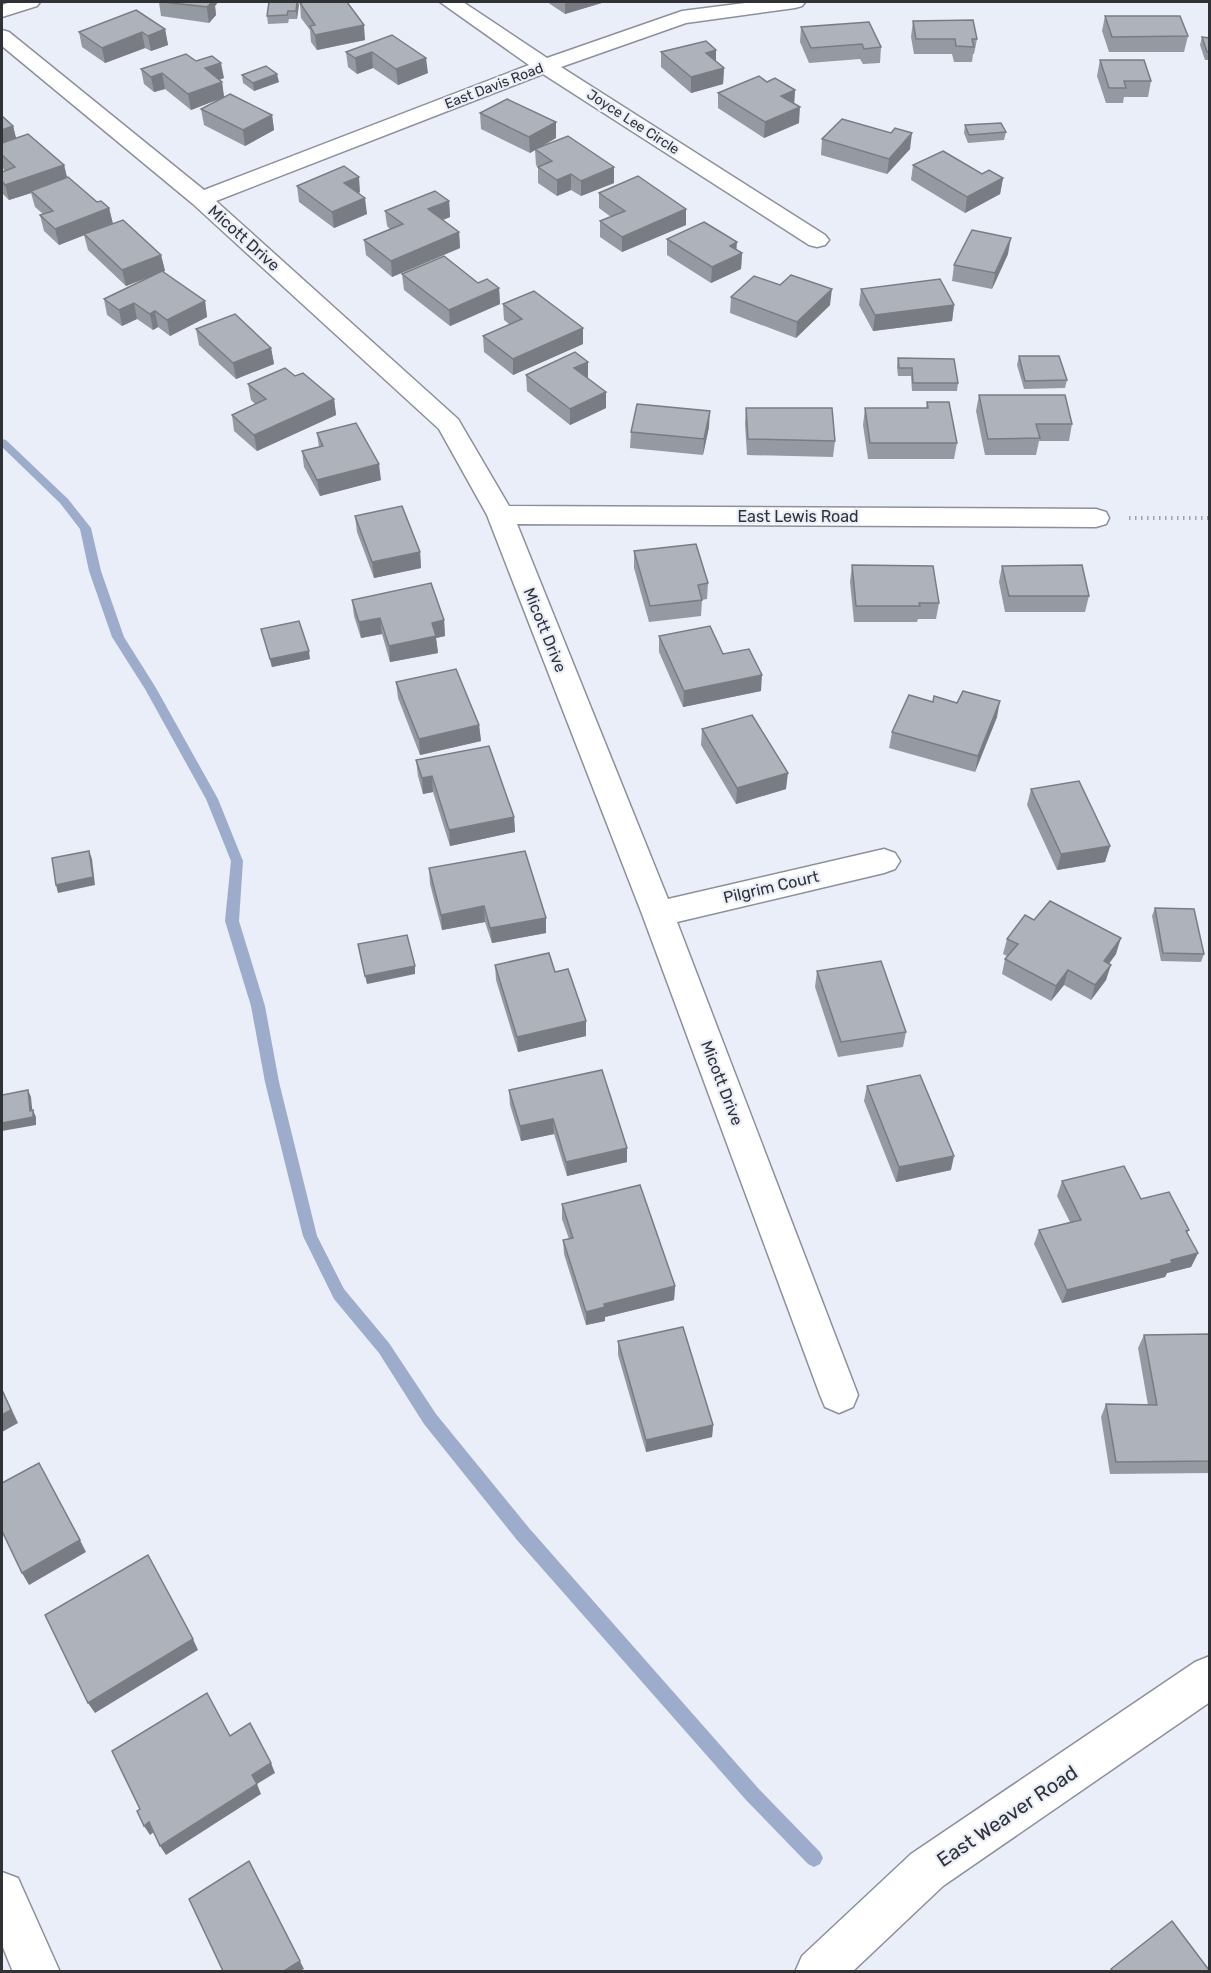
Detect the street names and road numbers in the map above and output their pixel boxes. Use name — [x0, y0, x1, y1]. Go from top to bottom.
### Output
street label: East Davis Road — [442, 59, 546, 113]
street label: Joyce Lee Circle — [584, 86, 683, 158]
street label: Micott Drive — [204, 201, 284, 275]
street label: East Lewis Road — [737, 507, 859, 526]
street label: Micott Drive — [519, 585, 571, 675]
street label: Pilgrim Court — [721, 867, 821, 907]
street label: Micott Drive — [697, 1038, 747, 1128]
street label: East Weaver Road — [932, 1760, 1082, 1872]

